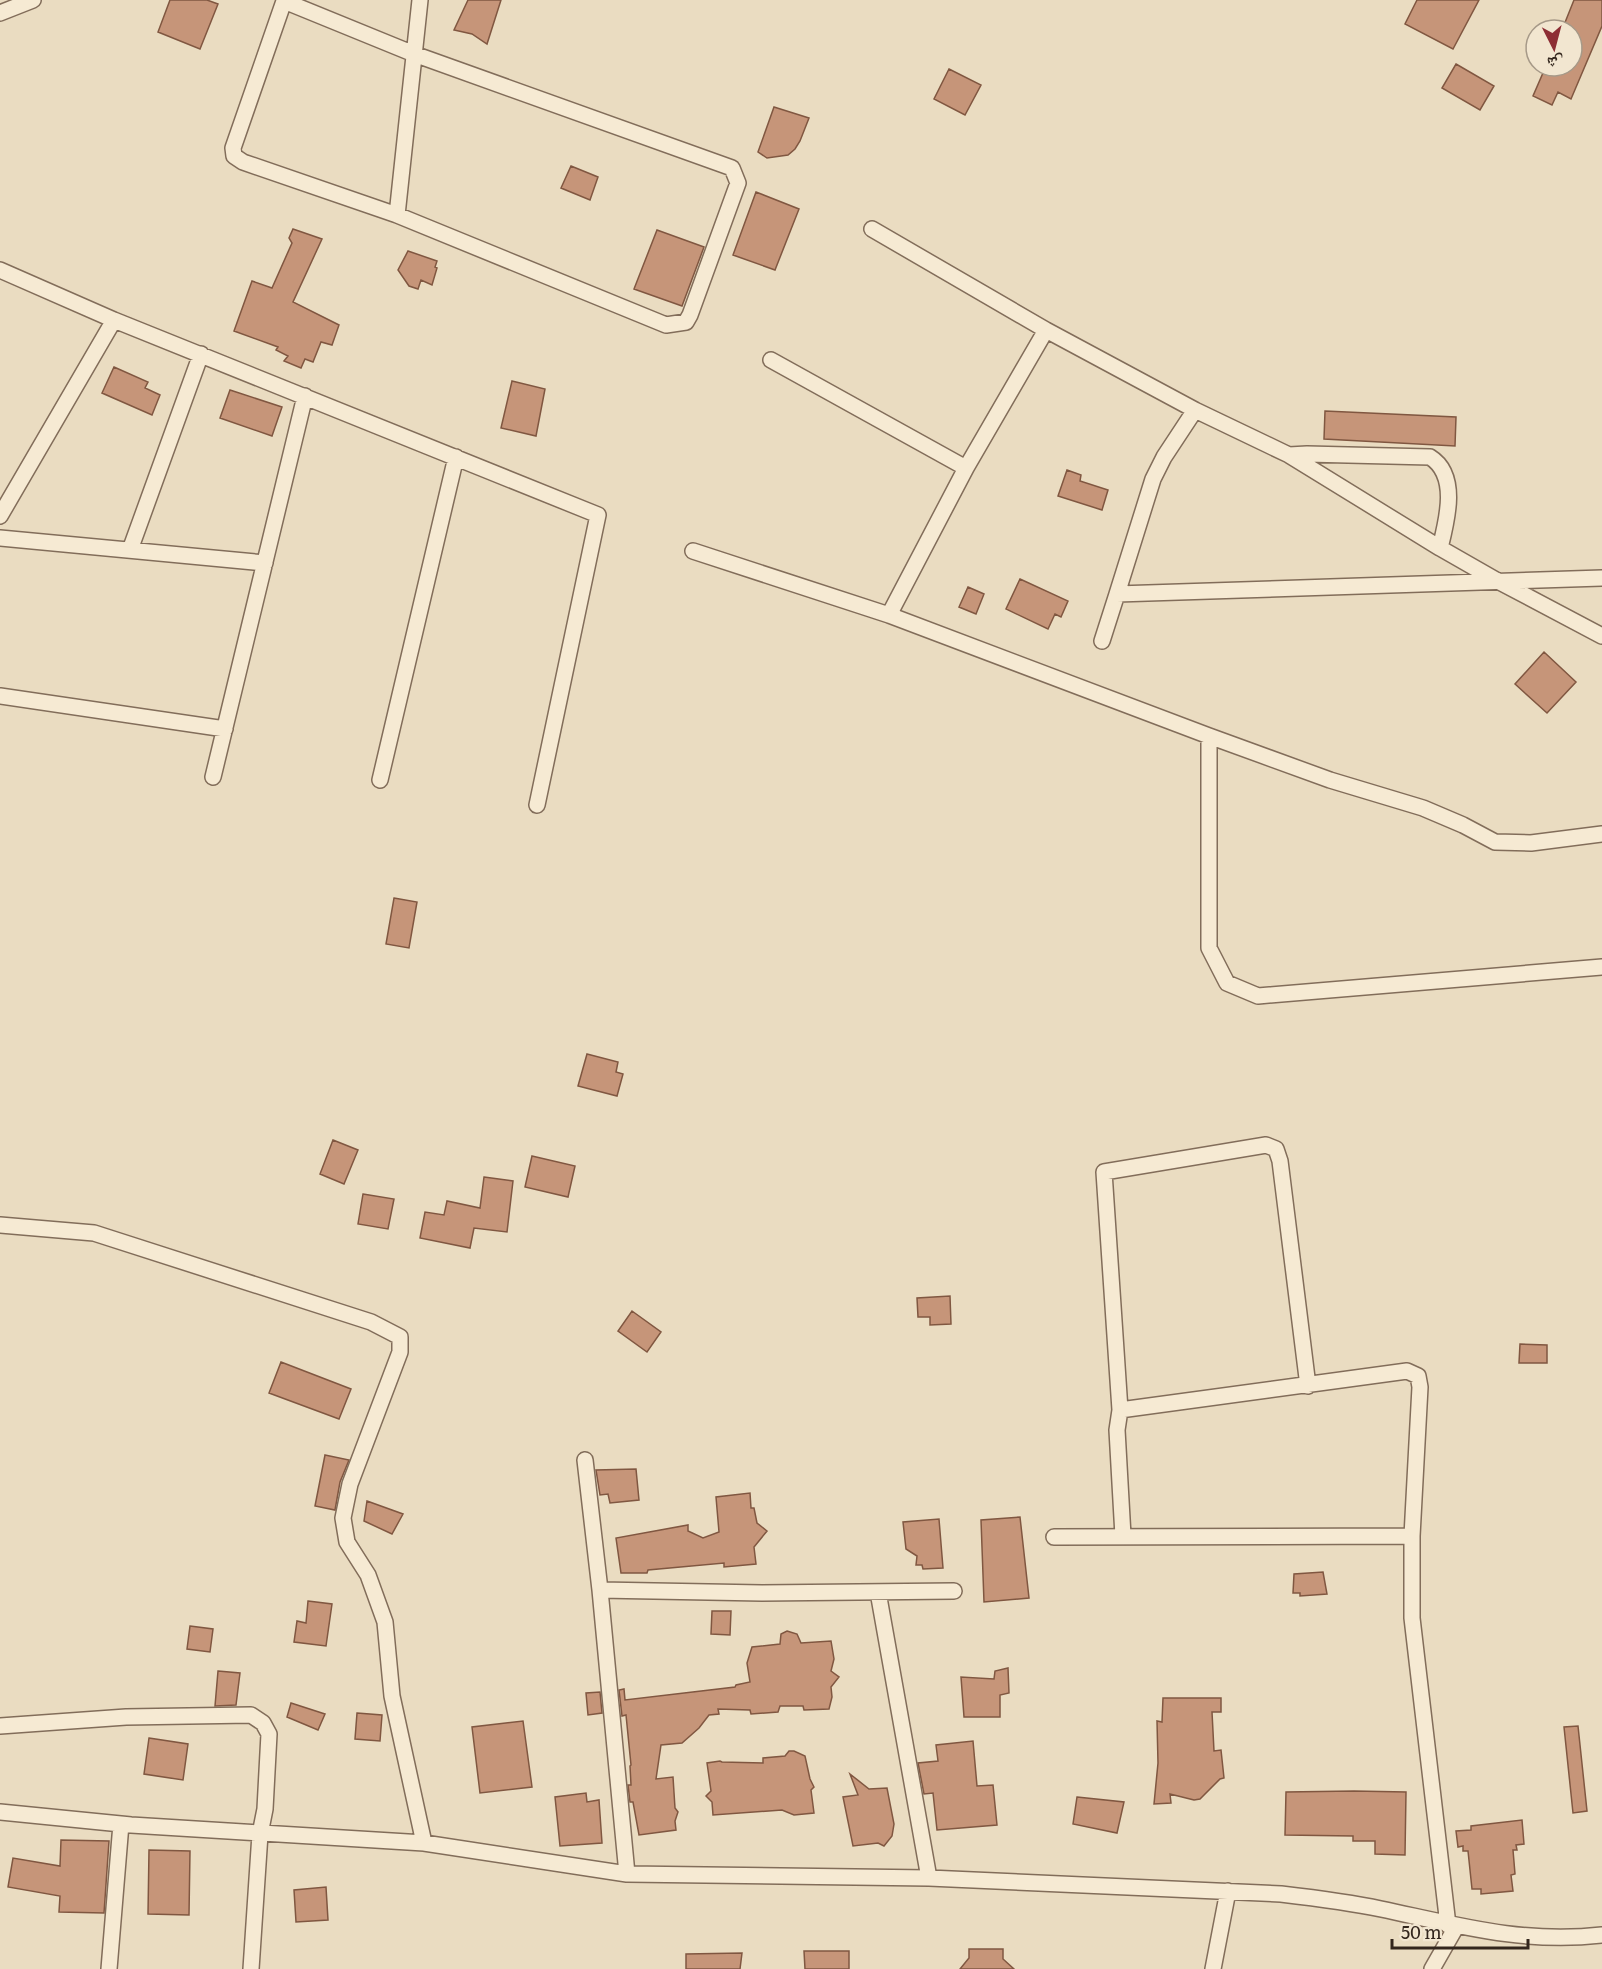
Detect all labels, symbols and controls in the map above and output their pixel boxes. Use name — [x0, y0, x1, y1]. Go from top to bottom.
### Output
north arrow — [1524, 18, 1584, 78]
text: ش — [1546, 51, 1565, 77]
scale bar — [1392, 1912, 1528, 1950]
text: 50 m — [1401, 1918, 1442, 1945]

